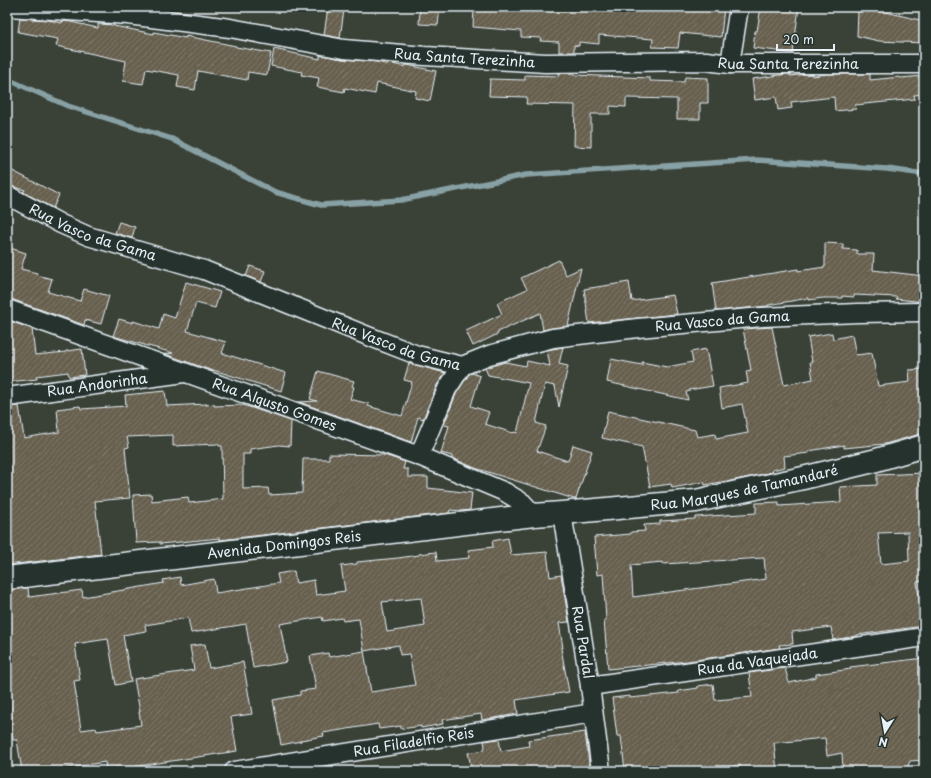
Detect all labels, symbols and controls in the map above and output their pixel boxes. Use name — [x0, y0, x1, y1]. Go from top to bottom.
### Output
scale bar — [777, 26, 834, 52]
text: 20 m — [783, 30, 814, 48]
street label: Rua Santa Terezinha — [393, 42, 536, 72]
street label: Rua Santa Terezinha — [717, 52, 859, 74]
street label: Rua Vasco da Gama — [26, 198, 159, 266]
street label: Rua Vasco da Gama — [654, 305, 790, 336]
street label: Rua Vasco da Gama — [329, 312, 463, 375]
street label: Rua Andorinha — [46, 367, 149, 401]
street label: Rua Algusto Gomes — [210, 372, 340, 436]
street label: Rua Marques de Tamandaré — [650, 459, 840, 515]
street label: Avenida Domingos Reis — [206, 525, 362, 564]
street label: Rua Pardal — [567, 604, 600, 680]
street label: Rua da Vaquejada — [696, 642, 819, 680]
north arrow — [865, 712, 905, 752]
street label: Rua Filadelfio Reis — [352, 721, 475, 762]
text: N — [877, 733, 889, 751]

